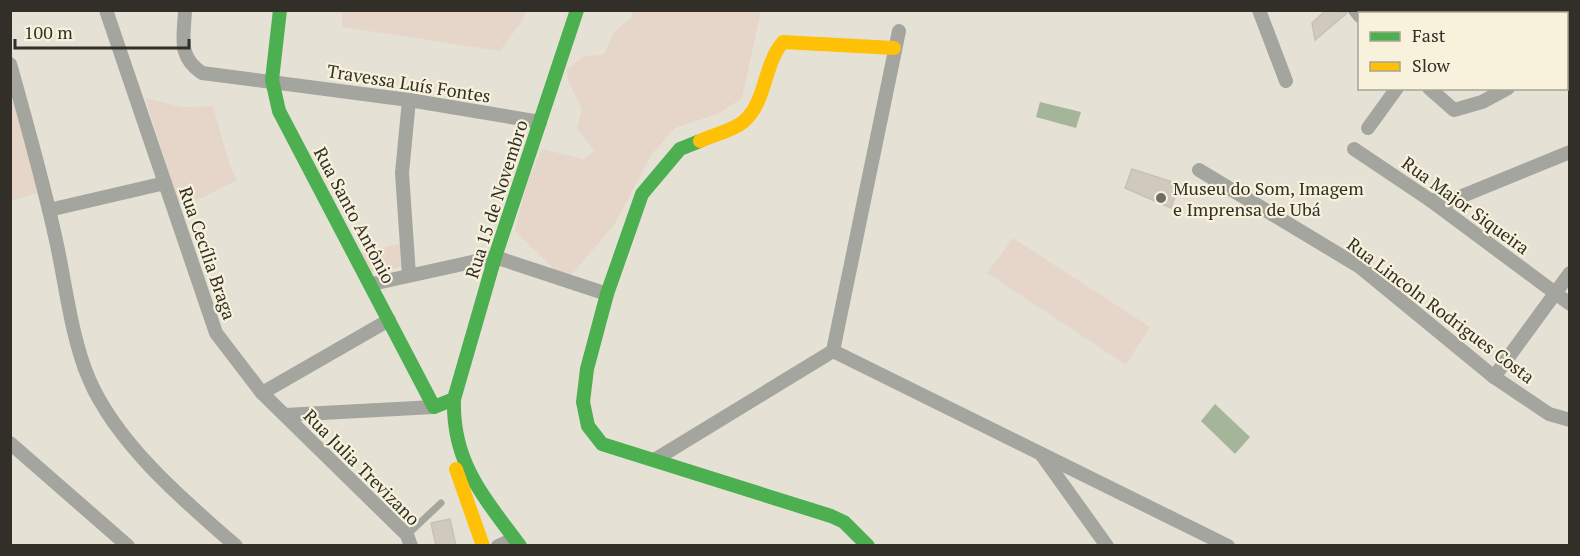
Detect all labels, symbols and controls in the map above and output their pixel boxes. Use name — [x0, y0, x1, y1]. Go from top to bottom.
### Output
scale bar — [15, 12, 189, 50]
legend — [1358, 12, 1568, 90]
text: 100 m — [24, 20, 73, 44]
text: Fast — [1412, 23, 1446, 47]
text: Slow — [1412, 53, 1451, 77]
street label: Travessa Luís Fontes — [325, 58, 493, 108]
street label: Rua 15 de Novembro — [459, 117, 533, 281]
street label: Rua Santo Antônio — [309, 143, 401, 287]
street label: Rua Major Siqueira — [1397, 151, 1535, 259]
place label: Museu do Som, Imagem e Imprensa de Ubá — [1173, 176, 1364, 221]
street label: Rua Cecília Braga — [174, 183, 242, 323]
marker: Museu do Som, Imagem e Imprensa de Ubá — [1154, 191, 1168, 205]
street label: Rua Lincoln Rodrigues Costa — [1342, 232, 1540, 388]
street label: Rua Julia Trevizano — [299, 404, 425, 530]

